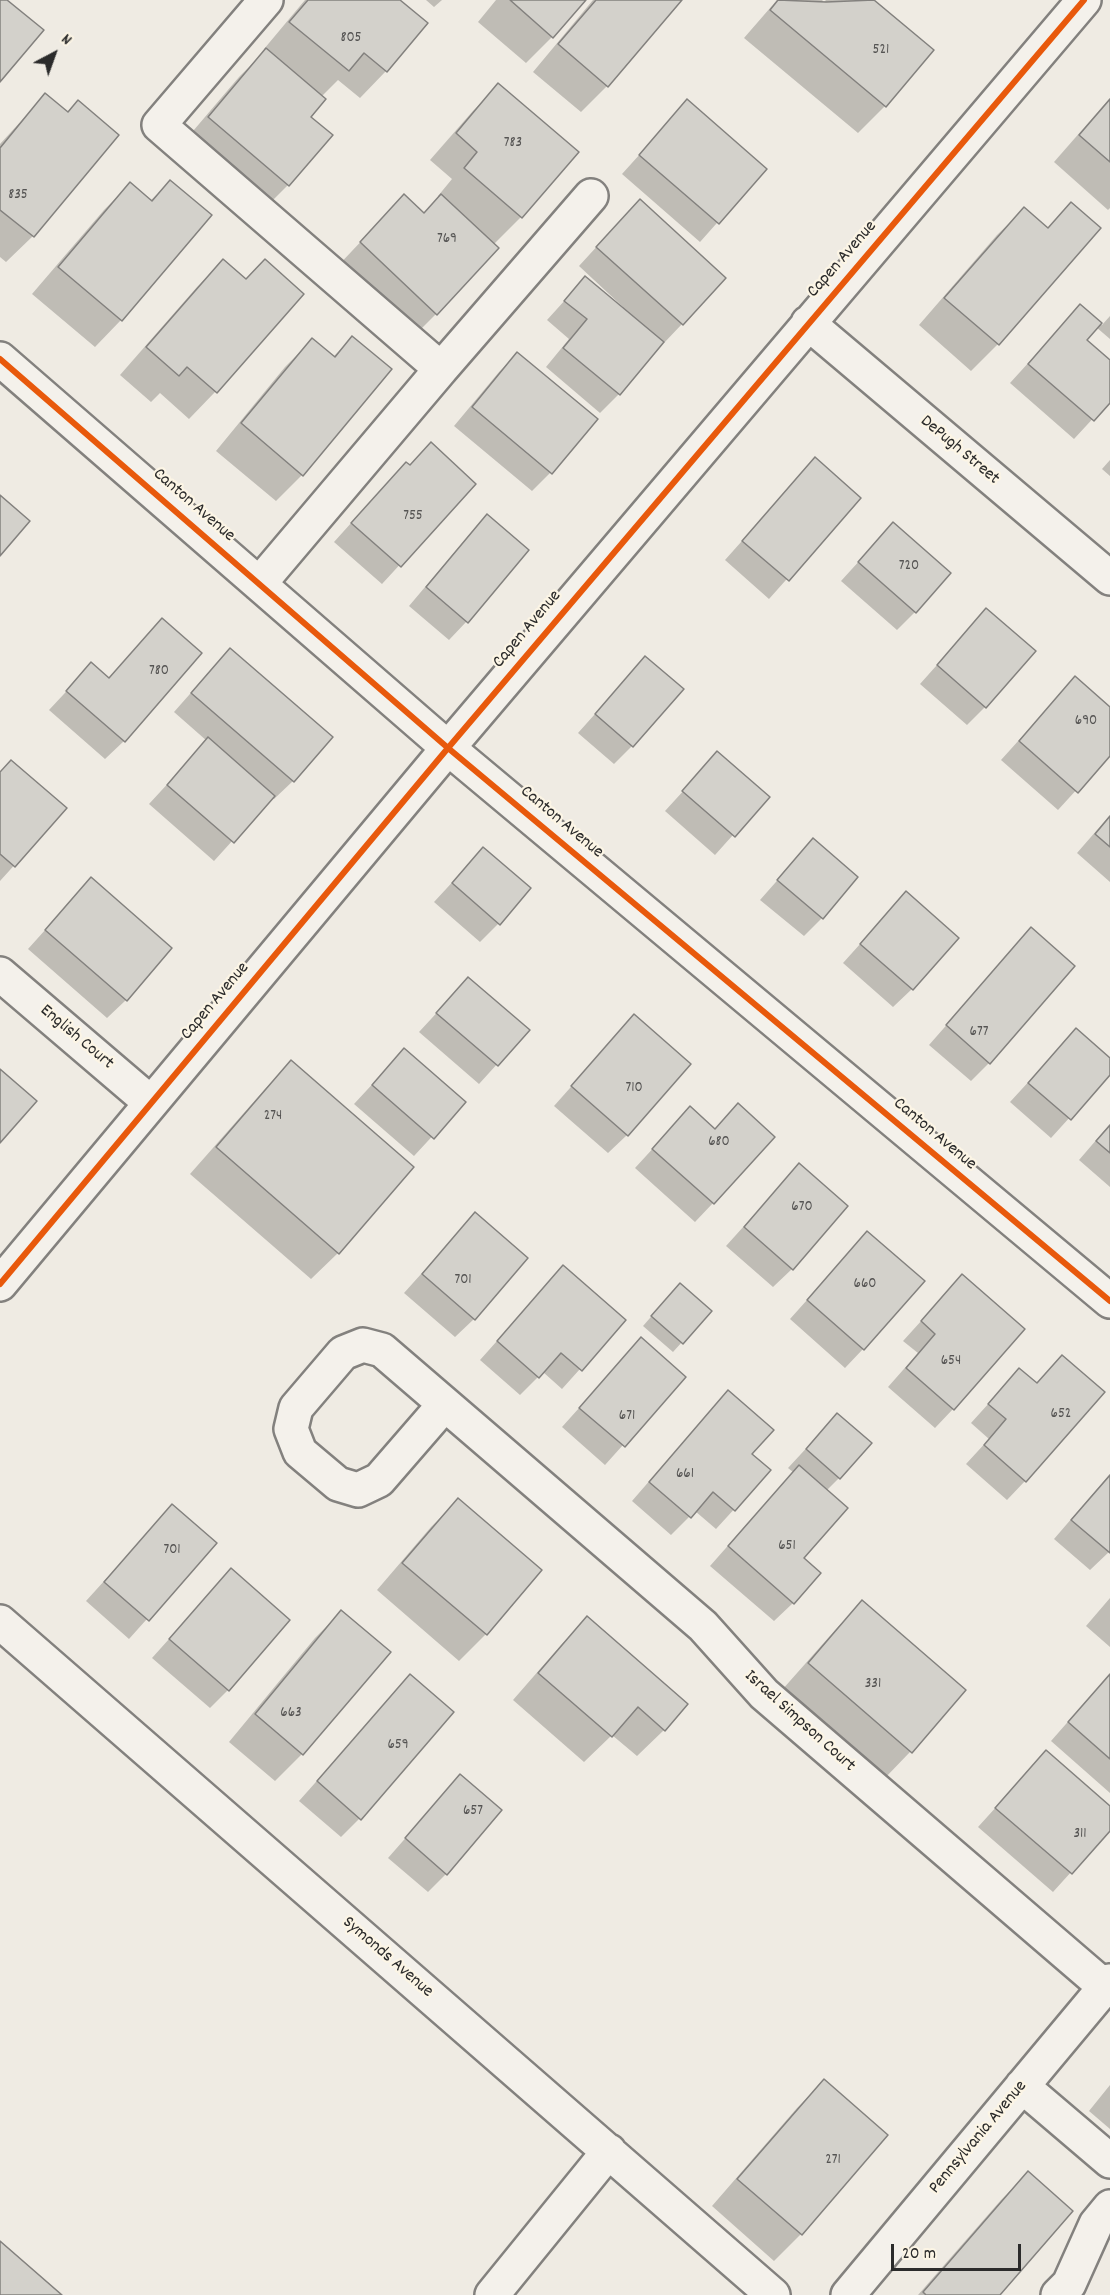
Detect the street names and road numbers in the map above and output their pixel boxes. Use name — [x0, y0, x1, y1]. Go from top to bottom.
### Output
street label: Capen Avenue — [804, 217, 882, 303]
street label: DePugh Street — [915, 412, 1003, 490]
street label: Canton Avenue — [147, 464, 239, 548]
street label: Capen Avenue — [489, 587, 567, 673]
street label: Canton Avenue — [515, 782, 607, 864]
street label: Capen Avenue — [177, 959, 255, 1045]
street label: English Court — [35, 1001, 117, 1075]
street label: Canton Avenue — [888, 1094, 980, 1176]
street label: Israel Simpson Court — [739, 1666, 859, 1778]
street label: Symonds Avenue — [337, 1913, 437, 2003]
street label: Pennsylvania Avenue — [925, 2077, 1033, 2199]

